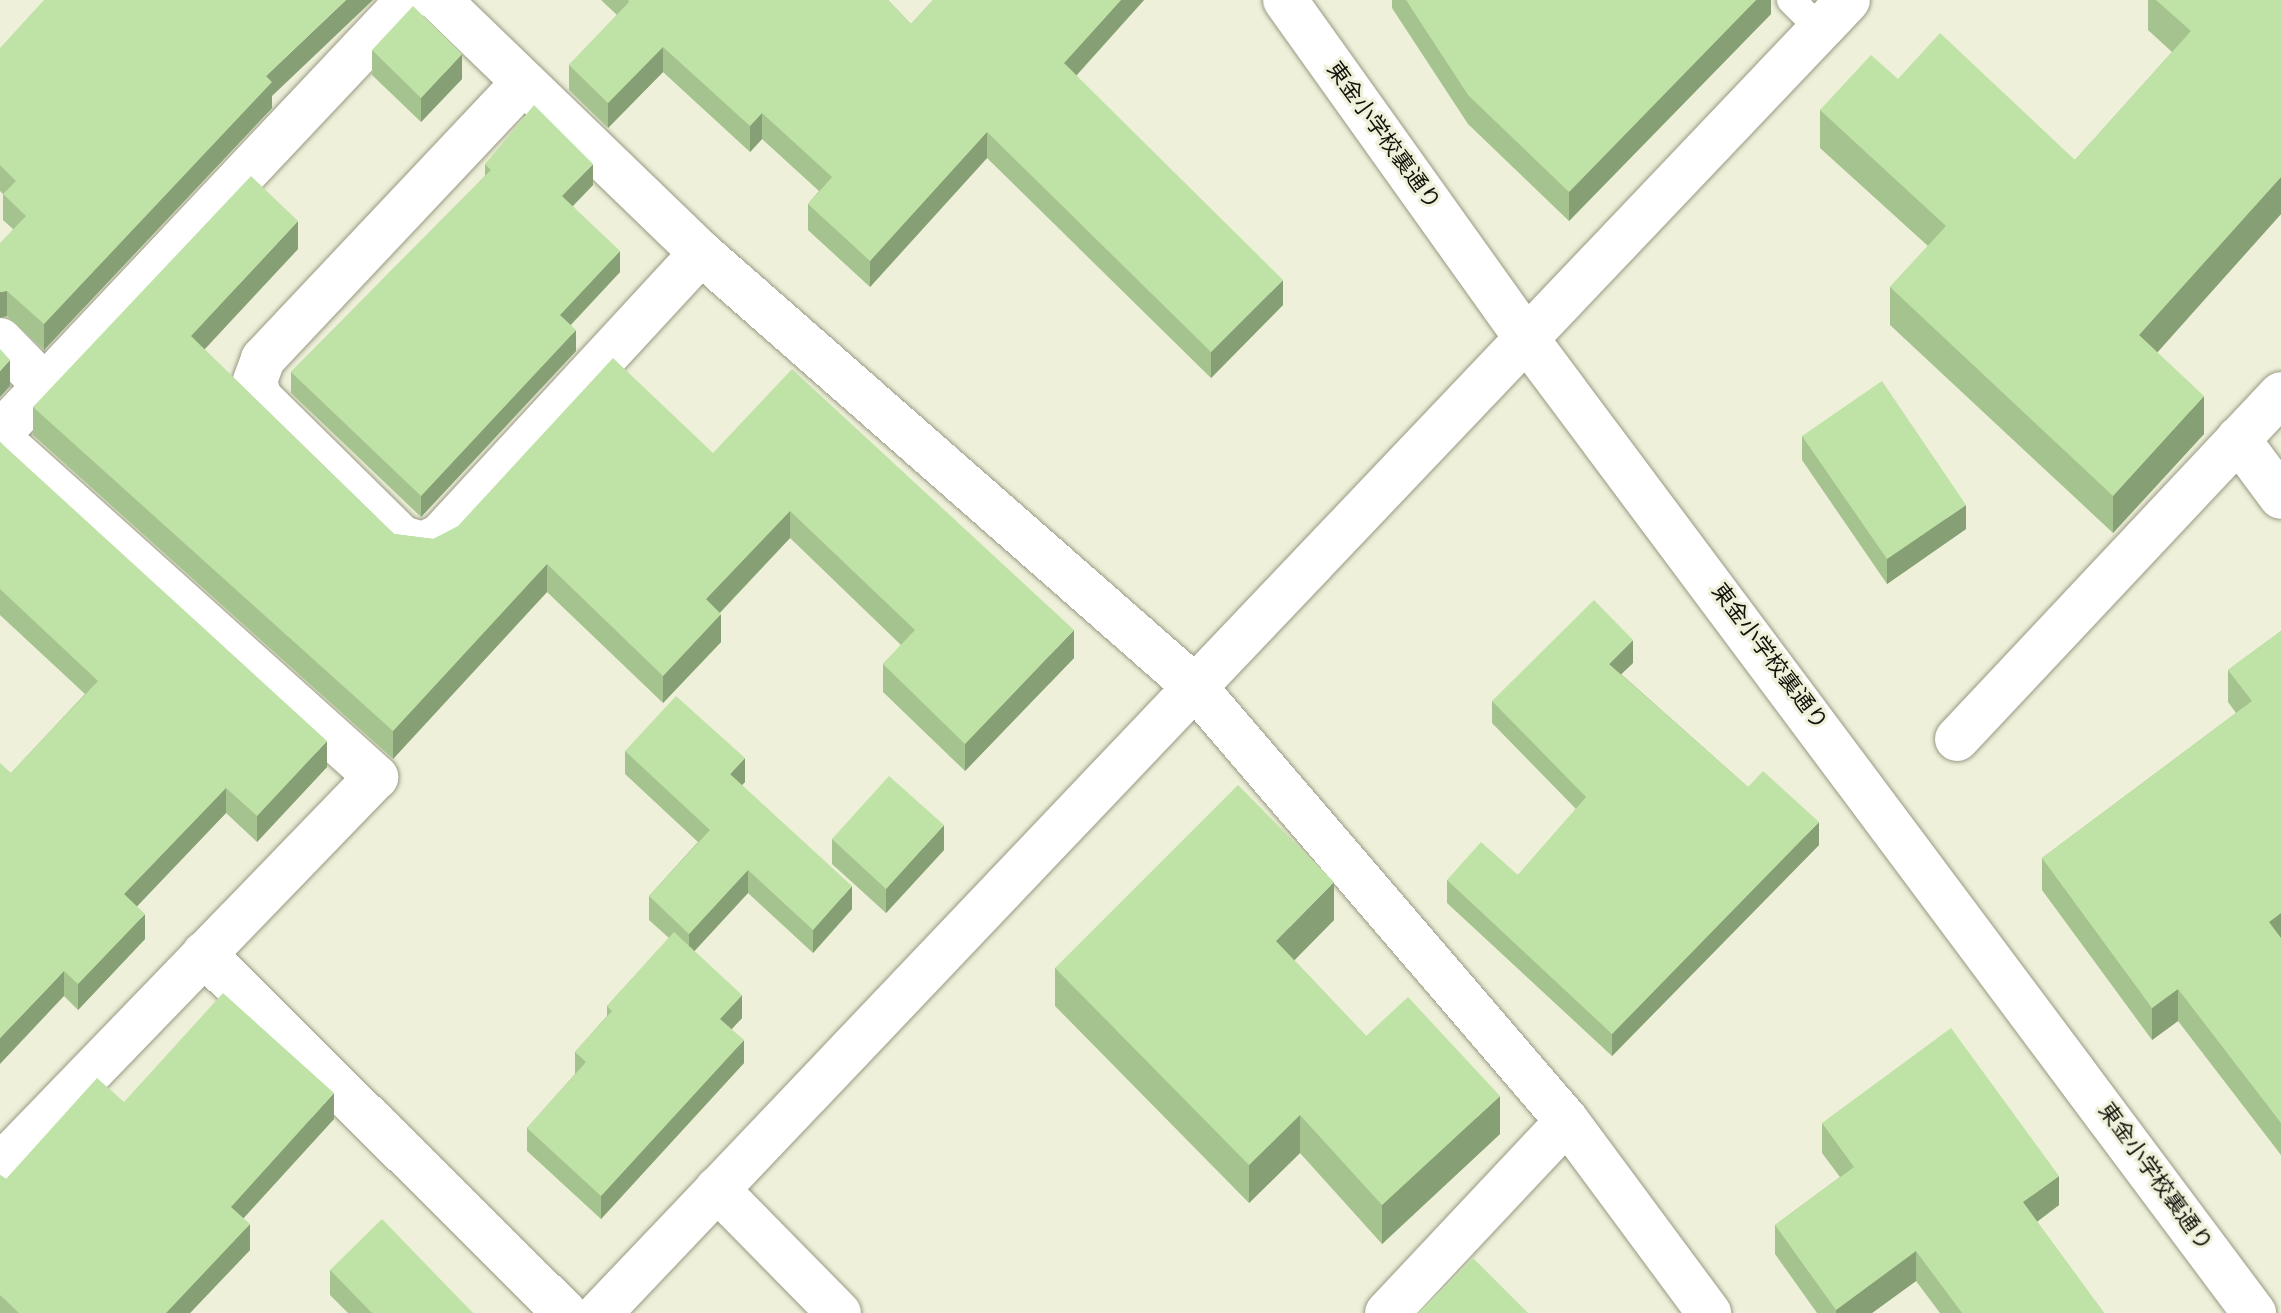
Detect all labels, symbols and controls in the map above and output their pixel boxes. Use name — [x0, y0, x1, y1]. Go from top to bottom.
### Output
street label: 東金小学校裏通り — [1321, 57, 1445, 215]
street label: 東金小学校裏通り — [1705, 579, 1833, 735]
street label: 東金小学校裏通り — [2093, 1098, 2217, 1256]

